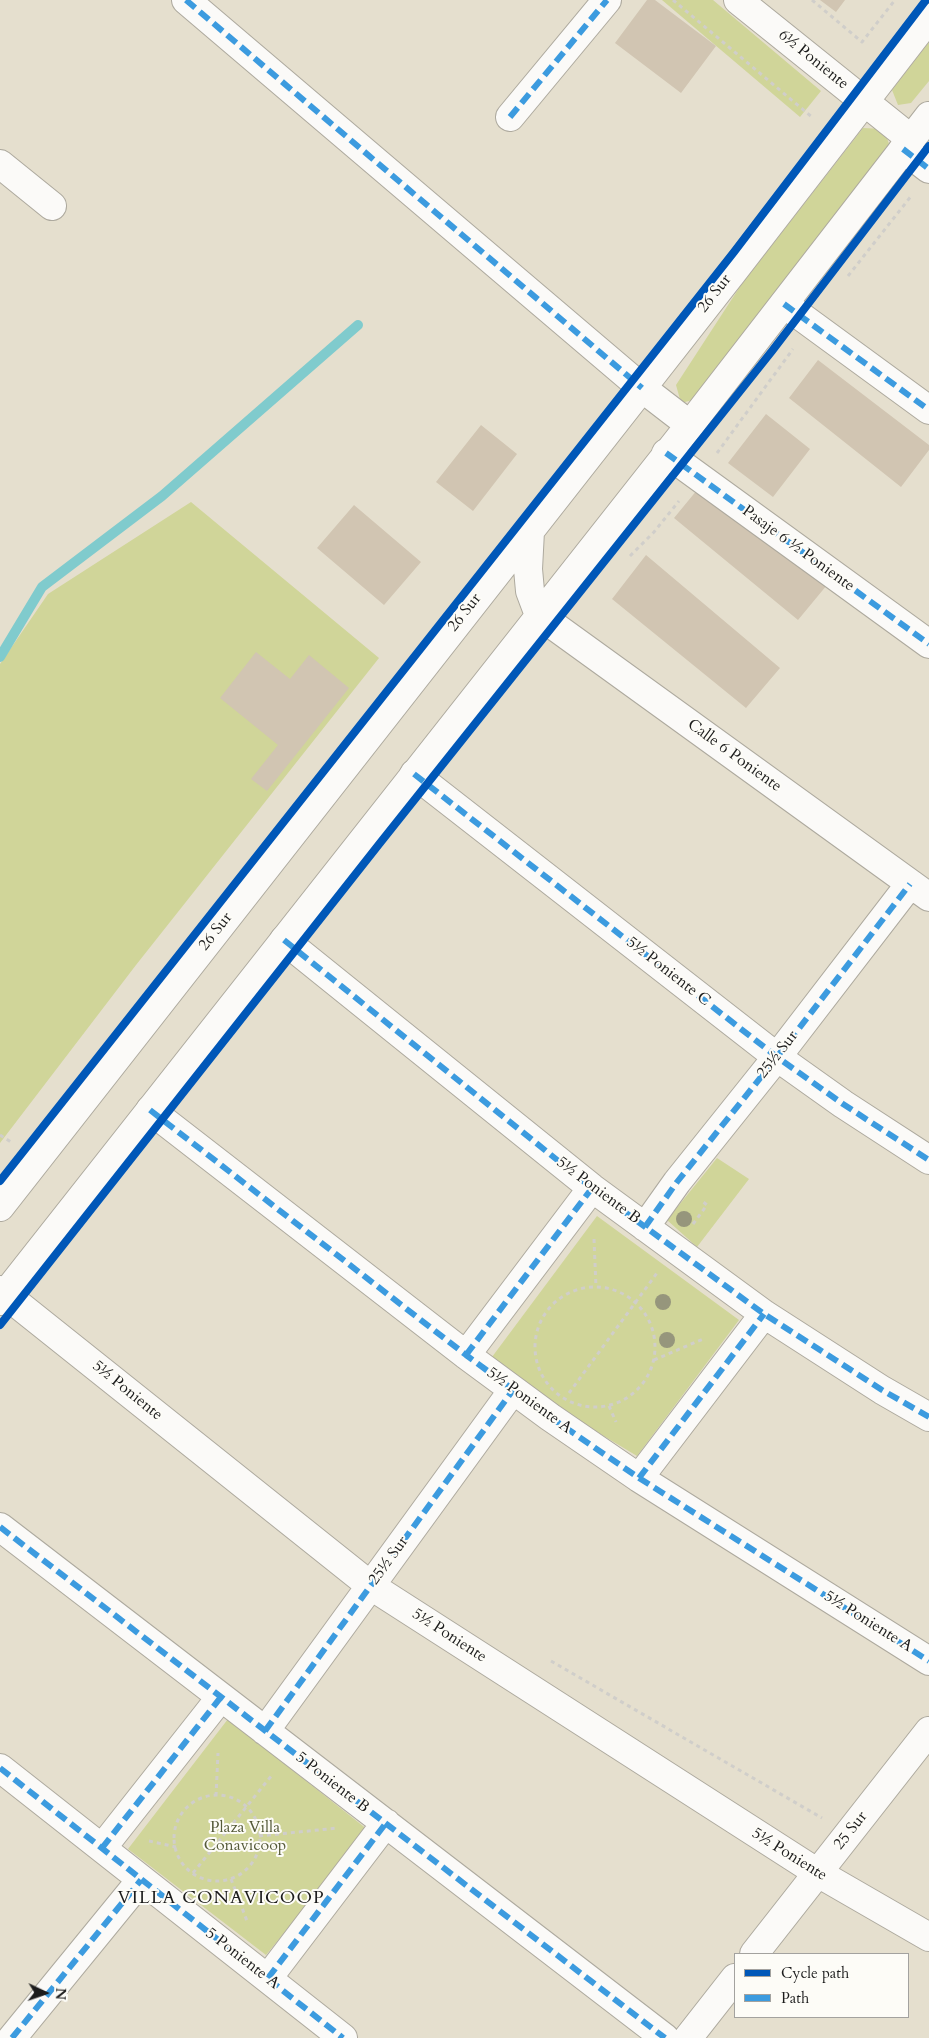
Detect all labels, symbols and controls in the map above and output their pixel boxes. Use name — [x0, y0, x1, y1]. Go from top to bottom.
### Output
street label: 6½ Poniente — [774, 26, 852, 94]
street label: 26 Sur — [694, 271, 736, 317]
street label: Pasaje 6 ½ Poniente — [738, 502, 858, 596]
street label: 26 Sur — [444, 590, 486, 636]
street label: Calle 6 Poniente — [683, 715, 785, 797]
street label: 26 Sur — [195, 909, 237, 955]
street label: 5½ Poniente C — [622, 933, 714, 1011]
street label: 25½ Sur — [753, 1027, 803, 1083]
street label: 5½ Poniente B — [552, 1153, 644, 1229]
street label: 5½ Poniente — [88, 1357, 166, 1425]
street label: 5½ Poniente A — [483, 1364, 575, 1438]
street label: 25½ Sur — [365, 1533, 413, 1589]
street label: 5½ Poniente A — [820, 1587, 916, 1657]
street label: 5½ Poniente — [408, 1605, 490, 1667]
street label: 5 Poniente B — [291, 1748, 373, 1818]
street label: 25 Sur — [830, 1808, 872, 1854]
park label: Plaza Villa Conavicoop — [204, 1818, 286, 1856]
street label: 5½ Poniente — [748, 1824, 830, 1886]
district label: VILLA CONAVICOOP — [115, 1888, 327, 1910]
street label: 5 Poniente A — [201, 1924, 283, 1994]
legend — [734, 1953, 909, 2018]
text: Cycle path — [781, 1963, 849, 1983]
north arrow — [20, 1968, 70, 2018]
text: N — [51, 1987, 70, 2000]
text: Path — [781, 1988, 809, 2008]

